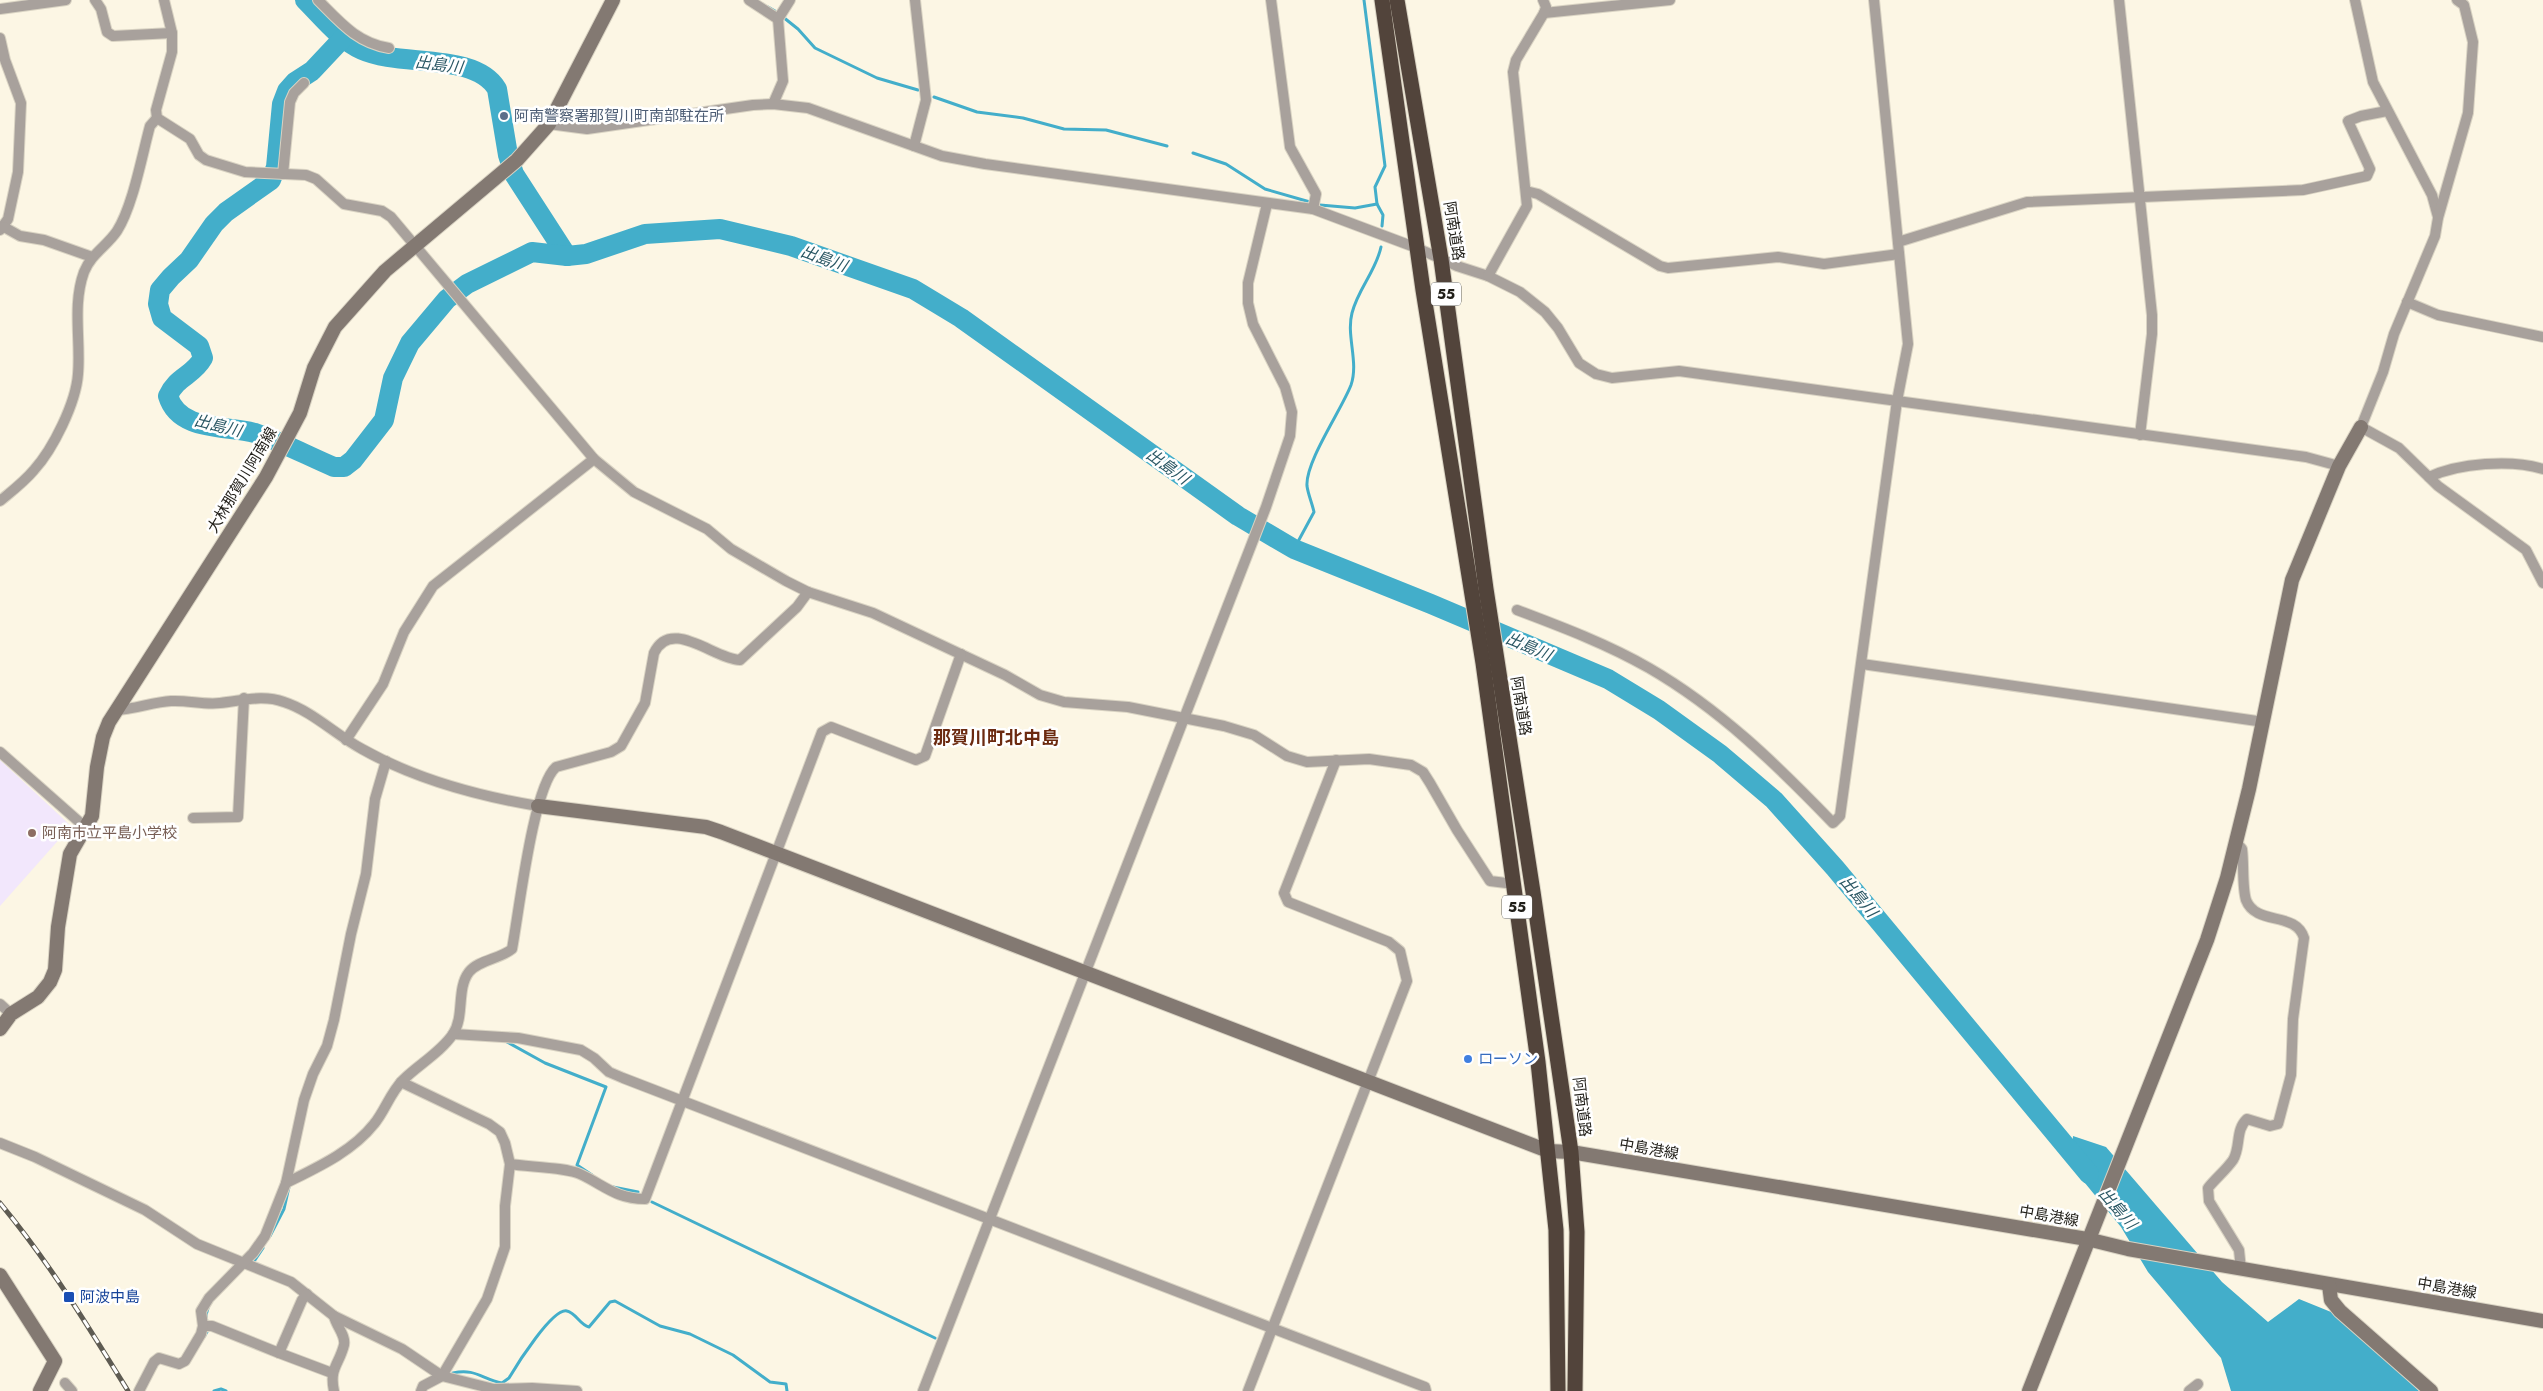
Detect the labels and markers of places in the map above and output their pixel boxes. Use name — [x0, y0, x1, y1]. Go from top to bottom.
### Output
place label: 阿南警察署那賀川町南部駐在所 — [514, 105, 724, 127]
marker: 阿南警察署那賀川町南部駐在所 — [498, 110, 510, 122]
place label: 阿南市立平島小学校 — [42, 822, 177, 844]
marker: 阿南市立平島小学校 — [26, 827, 38, 839]
place label: ローソン — [1478, 1048, 1538, 1070]
marker: ローソン — [1462, 1053, 1474, 1065]
place label: 阿波中島 — [80, 1286, 140, 1308]
marker: 阿波中島 — [62, 1290, 76, 1304]

